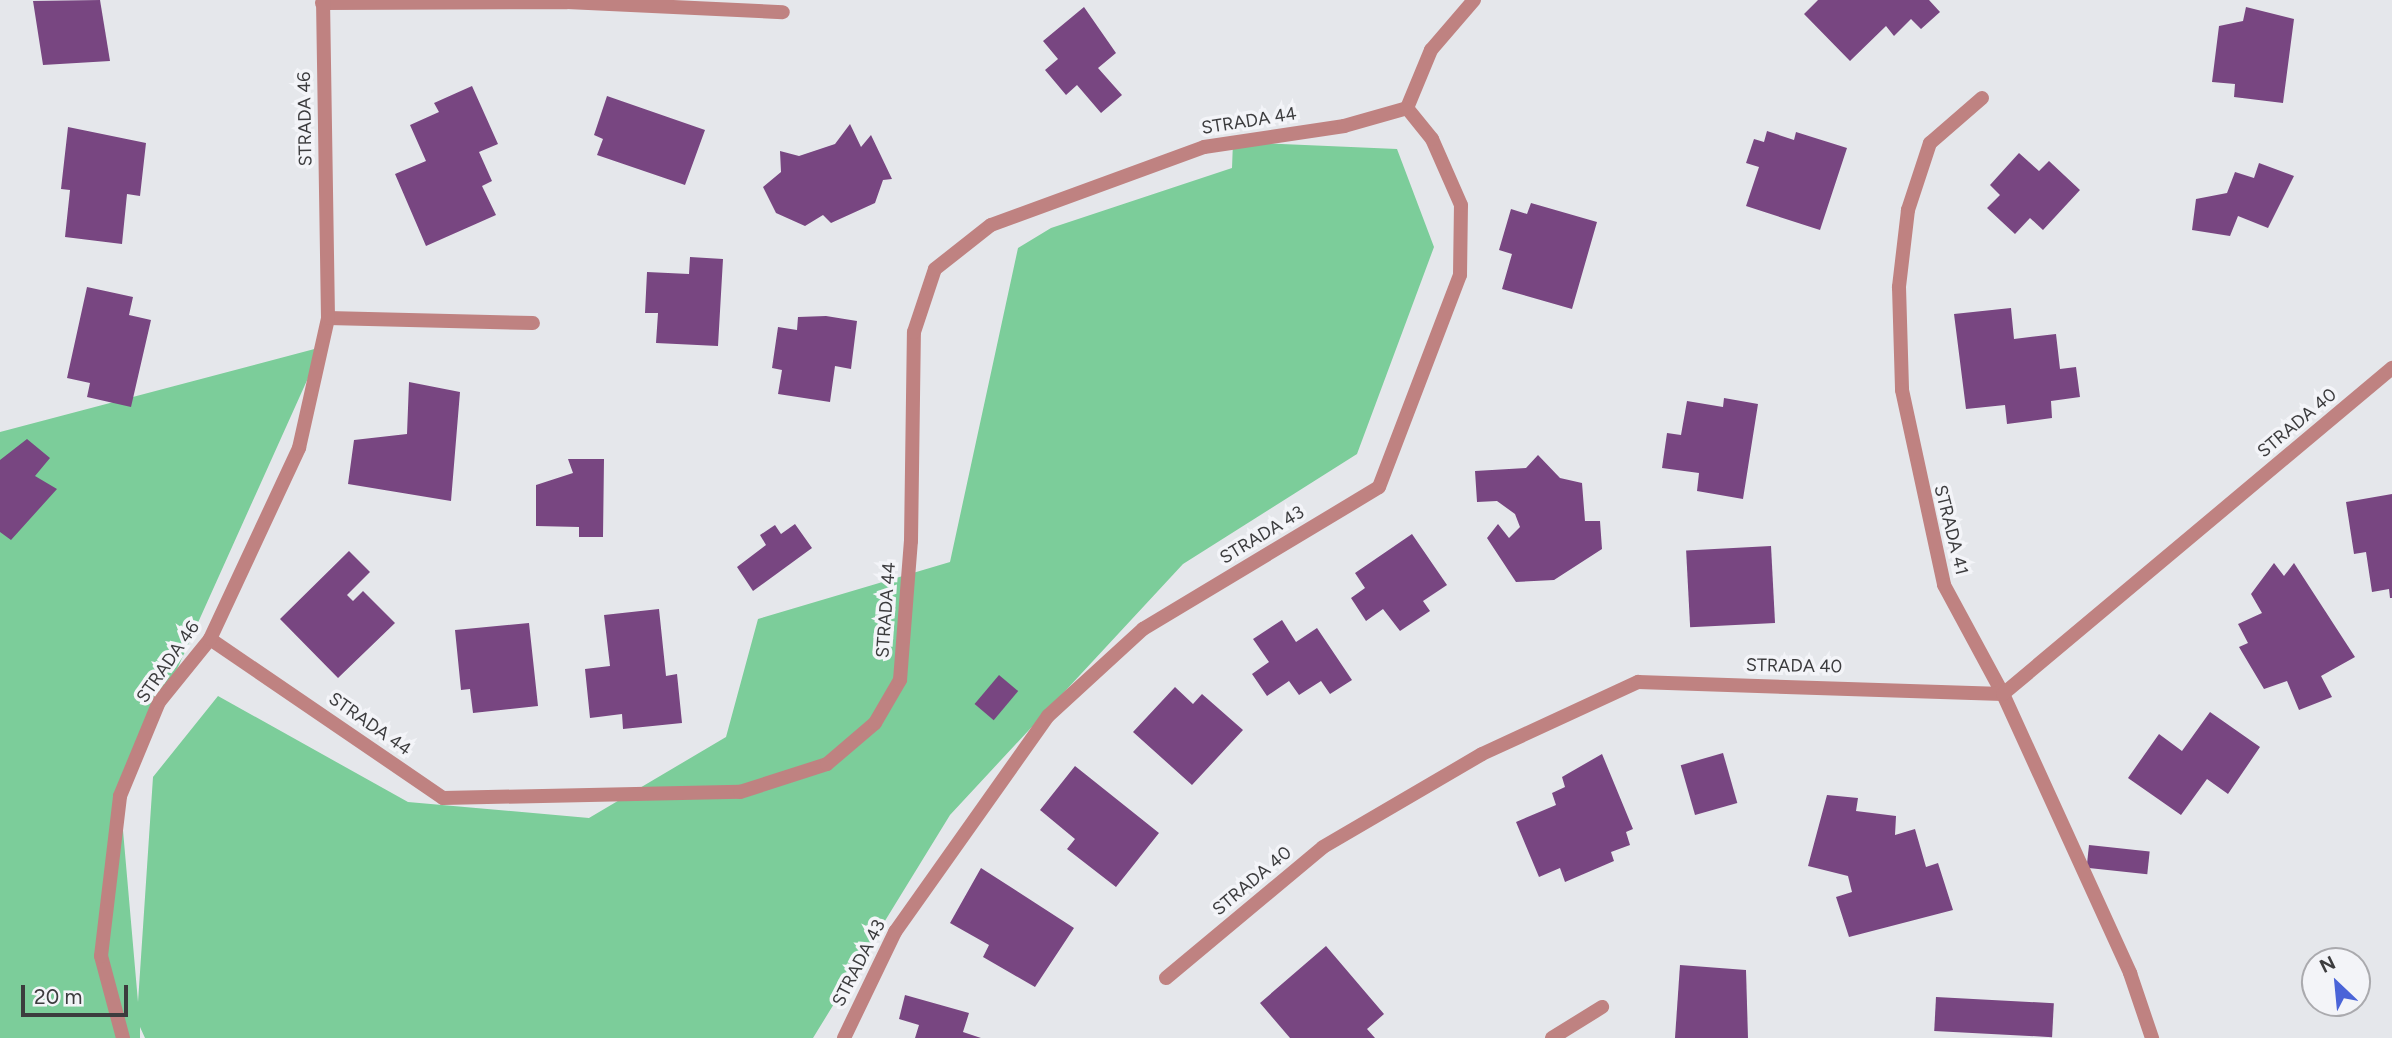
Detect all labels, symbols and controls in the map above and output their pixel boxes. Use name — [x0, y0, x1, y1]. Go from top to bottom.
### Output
street label: STRADA 46 — [293, 71, 317, 167]
street label: STRADA 44 — [1200, 103, 1298, 139]
street label: STRADA 40 — [2253, 384, 2341, 462]
street label: STRADA 41 — [1929, 483, 1973, 577]
street label: STRADA 43 — [1216, 501, 1308, 569]
street label: STRADA 44 — [872, 561, 900, 659]
street label: STRADA 46 — [132, 617, 204, 707]
street label: STRADA 40 — [1746, 654, 1842, 678]
street label: STRADA 44 — [325, 688, 415, 760]
street label: STRADA 40 — [1208, 842, 1296, 920]
street label: STRADA 43 — [828, 916, 890, 1010]
north arrow — [2301, 947, 2371, 1017]
text: N — [2316, 951, 2339, 978]
scale bar — [24, 972, 131, 1016]
text: 20 m — [34, 984, 82, 1009]

